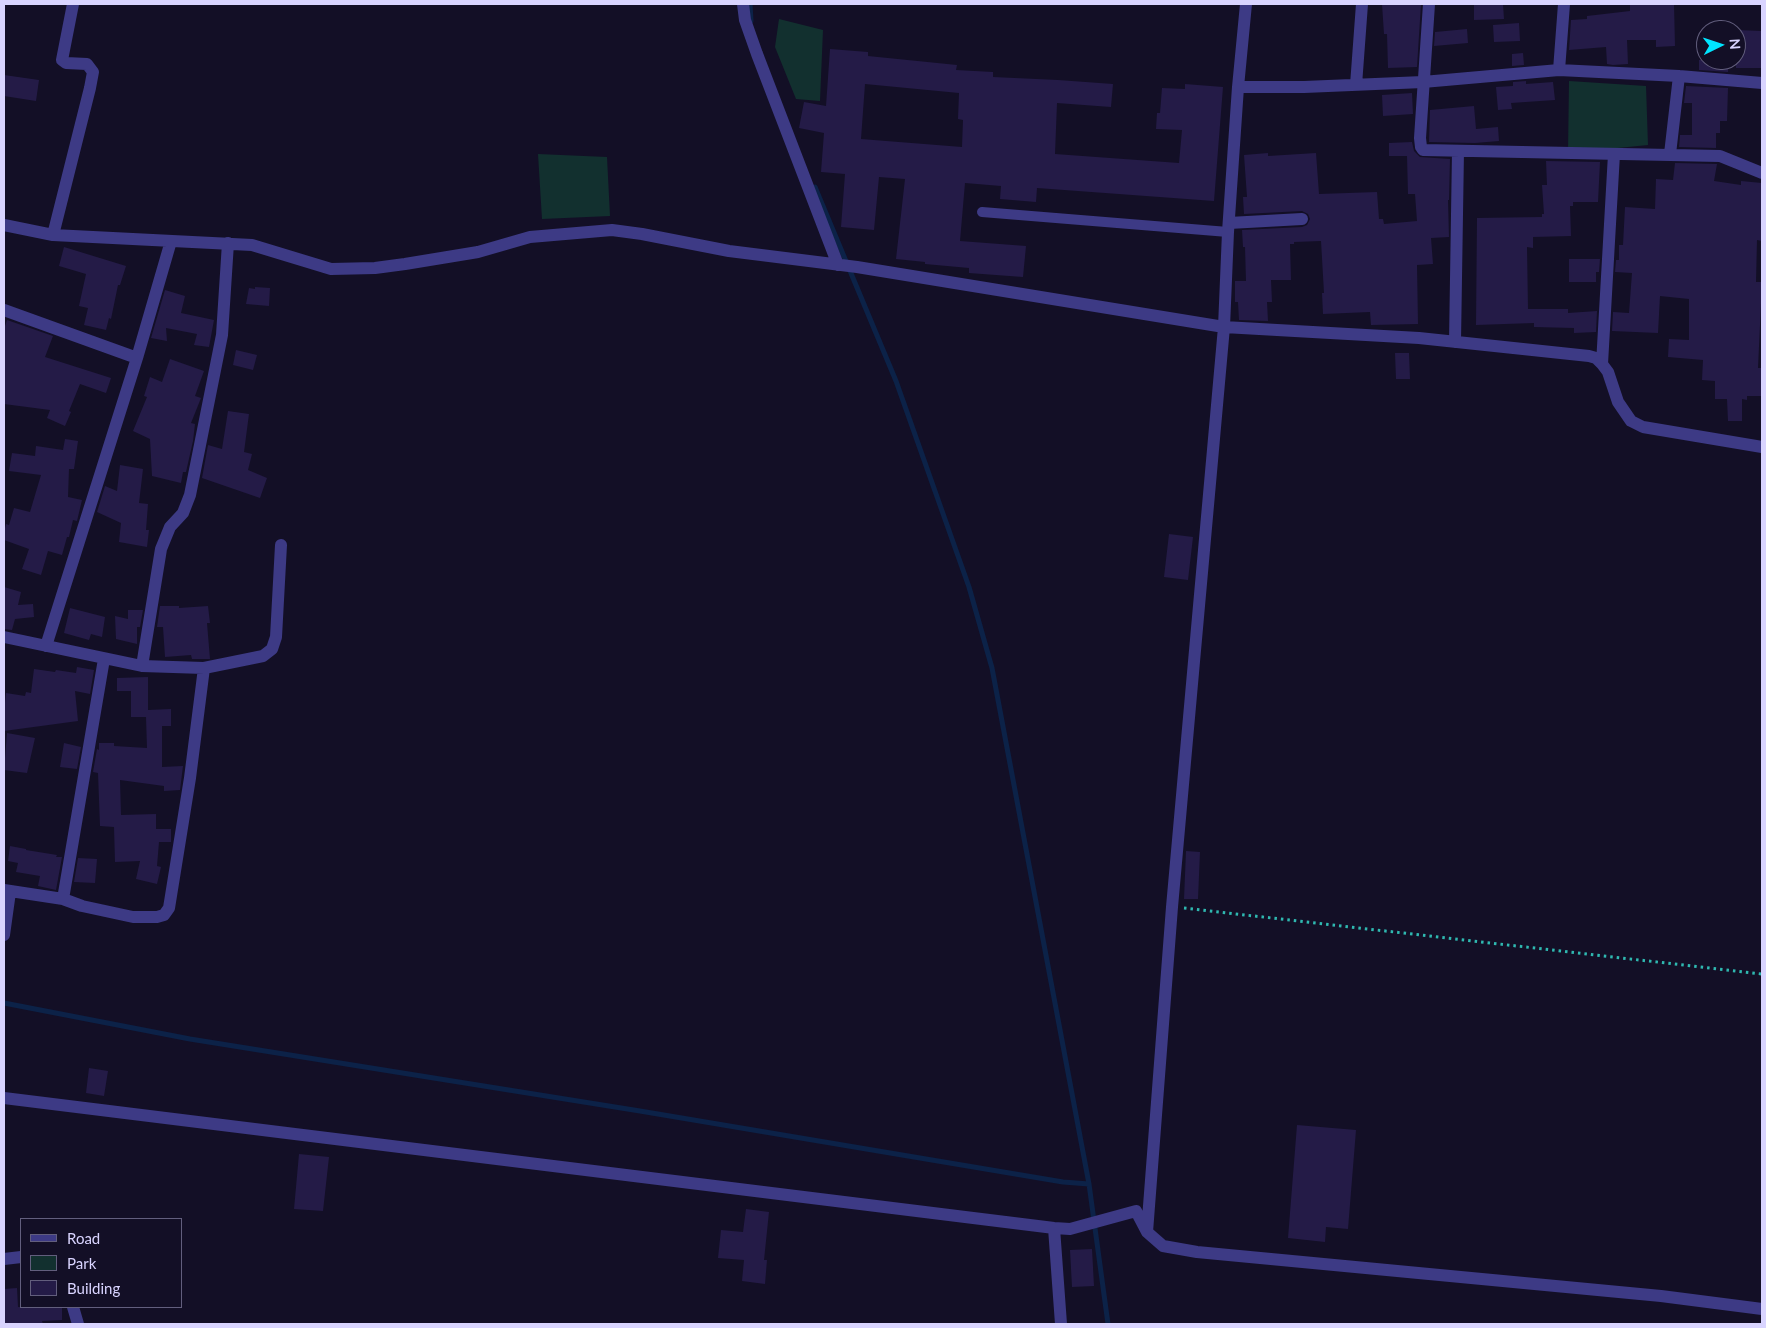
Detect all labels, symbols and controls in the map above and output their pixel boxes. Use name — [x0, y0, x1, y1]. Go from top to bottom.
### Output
north arrow — [1696, 20, 1746, 70]
text: N — [1727, 38, 1744, 50]
legend — [20, 1218, 182, 1308]
text: Road — [67, 1229, 100, 1247]
text: Park — [67, 1254, 96, 1272]
text: Building — [67, 1279, 120, 1297]

